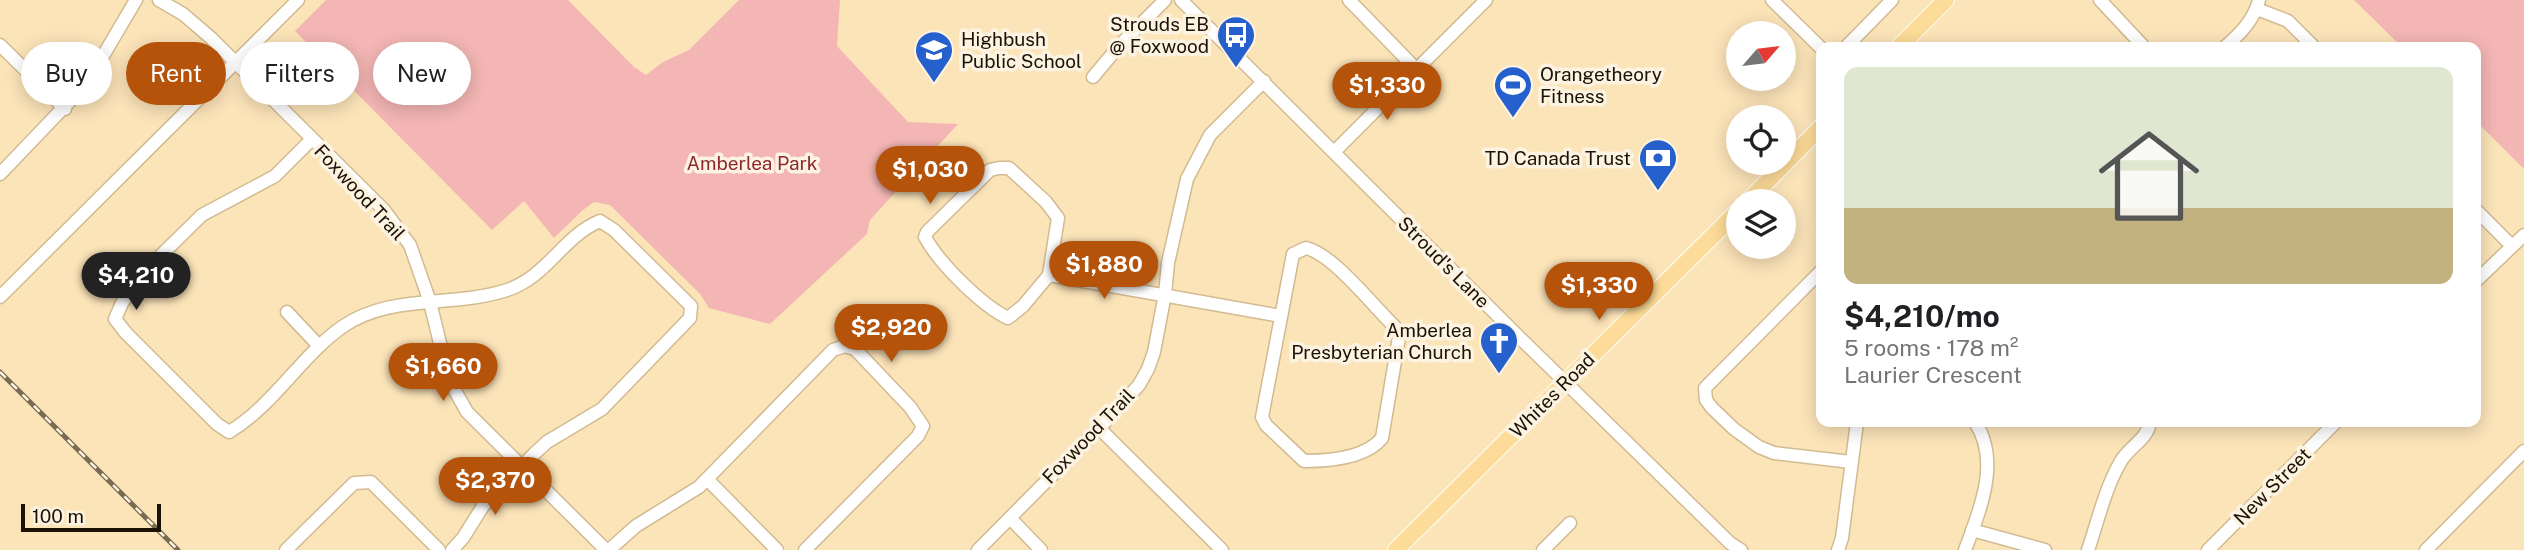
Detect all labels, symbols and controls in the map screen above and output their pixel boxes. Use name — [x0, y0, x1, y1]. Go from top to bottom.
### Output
place label: Strouds EB @ Foxwood — [1109, 13, 1209, 57]
bus stop icon: Strouds EB @ Foxwood — [1215, 14, 1257, 69]
north arrow — [1726, 21, 1796, 91]
map controls — [1726, 21, 1796, 259]
place label: Highbush Public School — [961, 28, 1082, 72]
school or university icon: Highbush Public School — [913, 29, 955, 84]
chip: Buy — [21, 42, 112, 105]
chip: Rent — [126, 42, 226, 105]
chip: Filters — [240, 42, 359, 105]
chip: New — [373, 42, 471, 105]
pin: $1,330 — [1330, 62, 1444, 122]
place label: Orangetheory Fitness — [1540, 63, 1662, 107]
sports icon: Orangetheory Fitness — [1492, 64, 1534, 119]
text: $1,330 — [1348, 71, 1426, 98]
button: locate — [1726, 105, 1796, 175]
icon: home — [2086, 113, 2212, 239]
bank icon: TD Canada Trust — [1637, 137, 1679, 192]
street label: Foxwood Trail — [310, 140, 410, 244]
pin: $1,030 — [873, 146, 987, 206]
place label: TD Canada Trust — [1485, 147, 1631, 169]
park label: Amberlea Park — [686, 152, 818, 174]
text: $1,030 — [892, 155, 968, 182]
button: layers — [1726, 189, 1796, 259]
street label: Stroud's Lane — [1394, 212, 1494, 312]
pin: $1,880 — [1047, 242, 1161, 301]
text: $1,880 — [1065, 250, 1143, 277]
pin: $4,210 — [79, 252, 193, 312]
text: $4,210 — [98, 261, 174, 288]
pin: $1,330 — [1542, 262, 1656, 322]
text: $1,330 — [1560, 271, 1638, 298]
text: $4,210/mo — [1844, 298, 2000, 334]
pin: $2,920 — [834, 304, 948, 364]
text: $2,920 — [850, 313, 932, 340]
place label: Amberlea Presbyterian Church — [1291, 319, 1472, 363]
church icon: Amberlea Presbyterian Church — [1478, 320, 1520, 375]
text: 5 rooms · 178 m² — [1844, 334, 2018, 361]
pin: $1,660 — [386, 344, 500, 403]
street label: Whites Road — [1505, 348, 1599, 442]
text: $1,660 — [405, 352, 481, 379]
text: Laurier Crescent — [1844, 361, 2022, 388]
street label: Foxwood Trail — [1037, 384, 1139, 488]
street label: New Street — [2229, 443, 2315, 529]
pin: $2,370 — [438, 458, 552, 517]
text: $2,370 — [455, 466, 535, 493]
scale bar — [21, 501, 161, 533]
text: 100 m — [32, 505, 84, 527]

